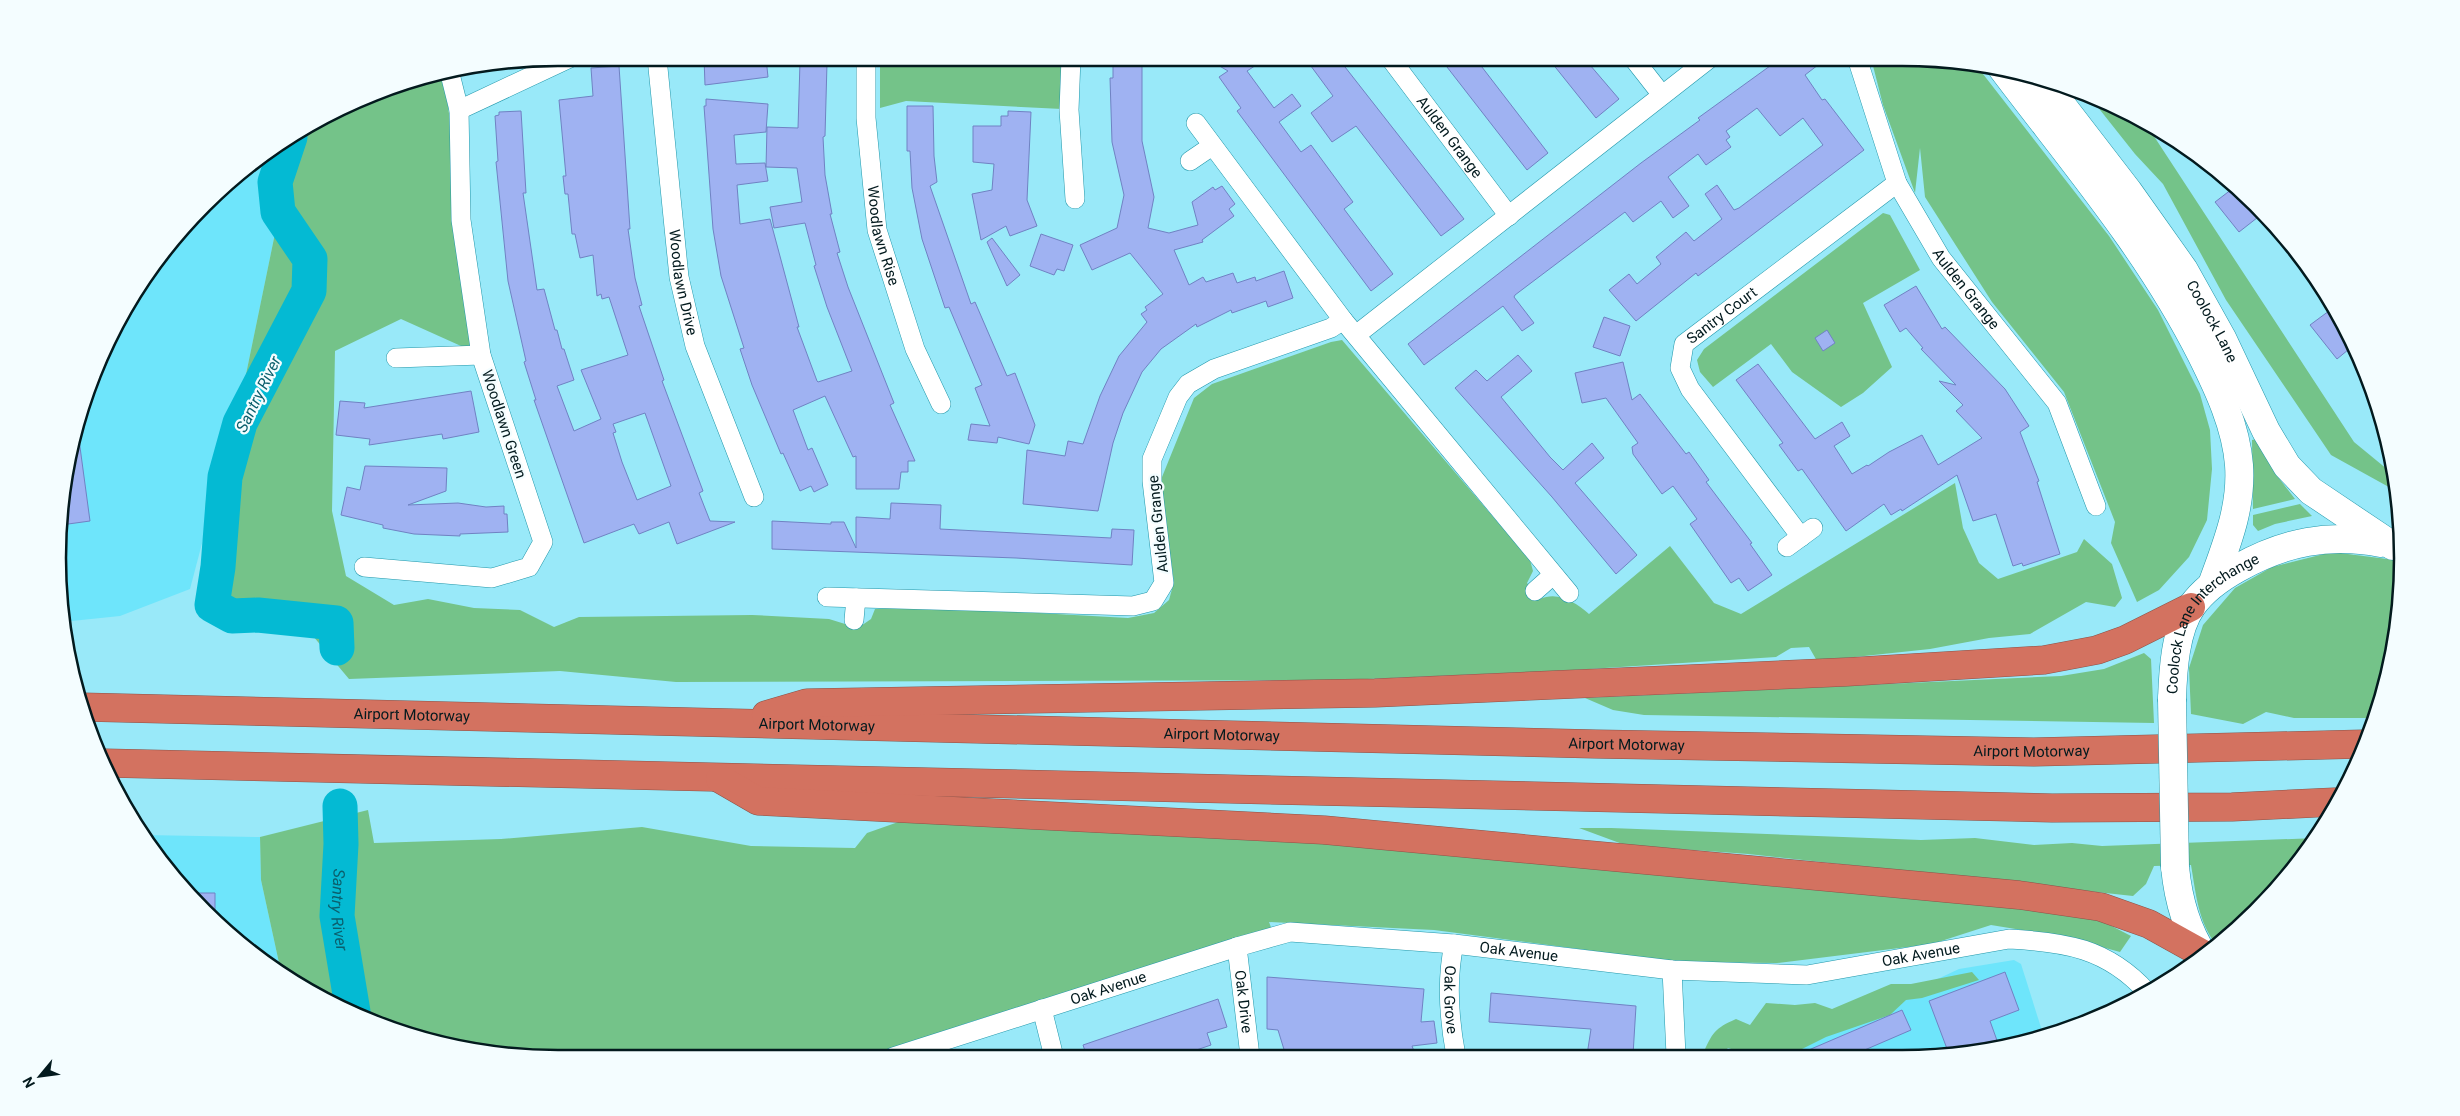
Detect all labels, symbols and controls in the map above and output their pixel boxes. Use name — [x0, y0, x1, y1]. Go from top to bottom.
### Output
street label: Aulden Grange — [1413, 93, 1486, 182]
street label: Woodlawn Rise — [864, 185, 903, 288]
street label: Woodlawn Drive — [665, 228, 701, 337]
street label: Aulden Grange — [1929, 246, 2004, 333]
street label: Coolock Lane — [2183, 277, 2241, 365]
street label: Santry Court — [1683, 283, 1761, 348]
water label: Santry River — [232, 352, 285, 435]
street label: Woodlawn Green — [478, 367, 530, 481]
street label: Aulden Grange — [1144, 474, 1172, 574]
street label: Coolock Lane Interchange — [2163, 550, 2262, 694]
street label: Airport Motorway — [354, 705, 470, 726]
street label: Airport Motorway — [758, 715, 875, 735]
street label: Airport Motorway — [1163, 724, 1280, 745]
street label: Airport Motorway — [1568, 734, 1685, 755]
street label: Airport Motorway — [1973, 742, 2090, 761]
water label: Santry River — [327, 868, 352, 953]
street label: Oak Avenue — [1479, 938, 1559, 965]
street label: Oak Avenue — [1880, 939, 1961, 970]
street label: Oak Grove — [1440, 965, 1461, 1035]
street label: Oak Avenue — [1068, 968, 1149, 1009]
street label: Oak Drive — [1231, 969, 1256, 1034]
north arrow — [15, 1051, 65, 1101]
text: N — [19, 1074, 38, 1091]

